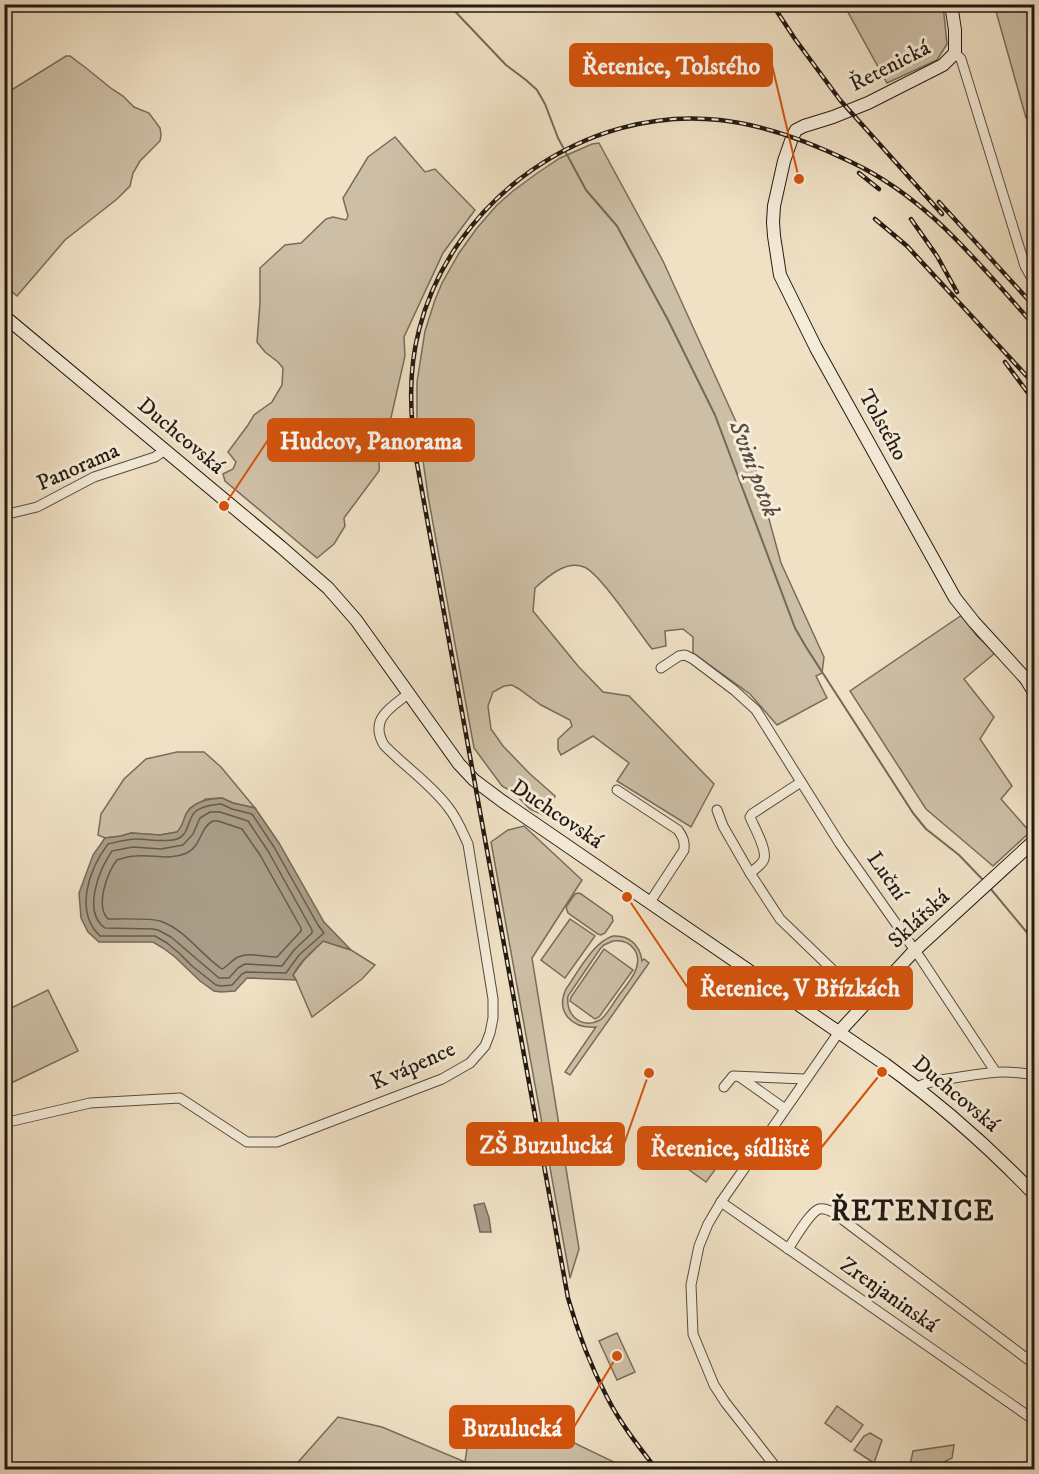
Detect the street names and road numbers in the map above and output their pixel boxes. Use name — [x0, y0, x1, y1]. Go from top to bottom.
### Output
street label: Řetenická — [845, 34, 935, 98]
street label: Tolstého — [852, 385, 914, 465]
street label: Duchcovská — [132, 392, 231, 481]
street label: Panorama — [33, 437, 124, 497]
street label: Duchcovská — [506, 773, 609, 855]
street label: Luční — [861, 846, 914, 907]
street label: Sklářská — [883, 883, 956, 954]
street label: K vápence — [367, 1035, 459, 1097]
street label: Duchcovská — [907, 1050, 1006, 1139]
street label: Zrenjaninská — [835, 1251, 944, 1339]

